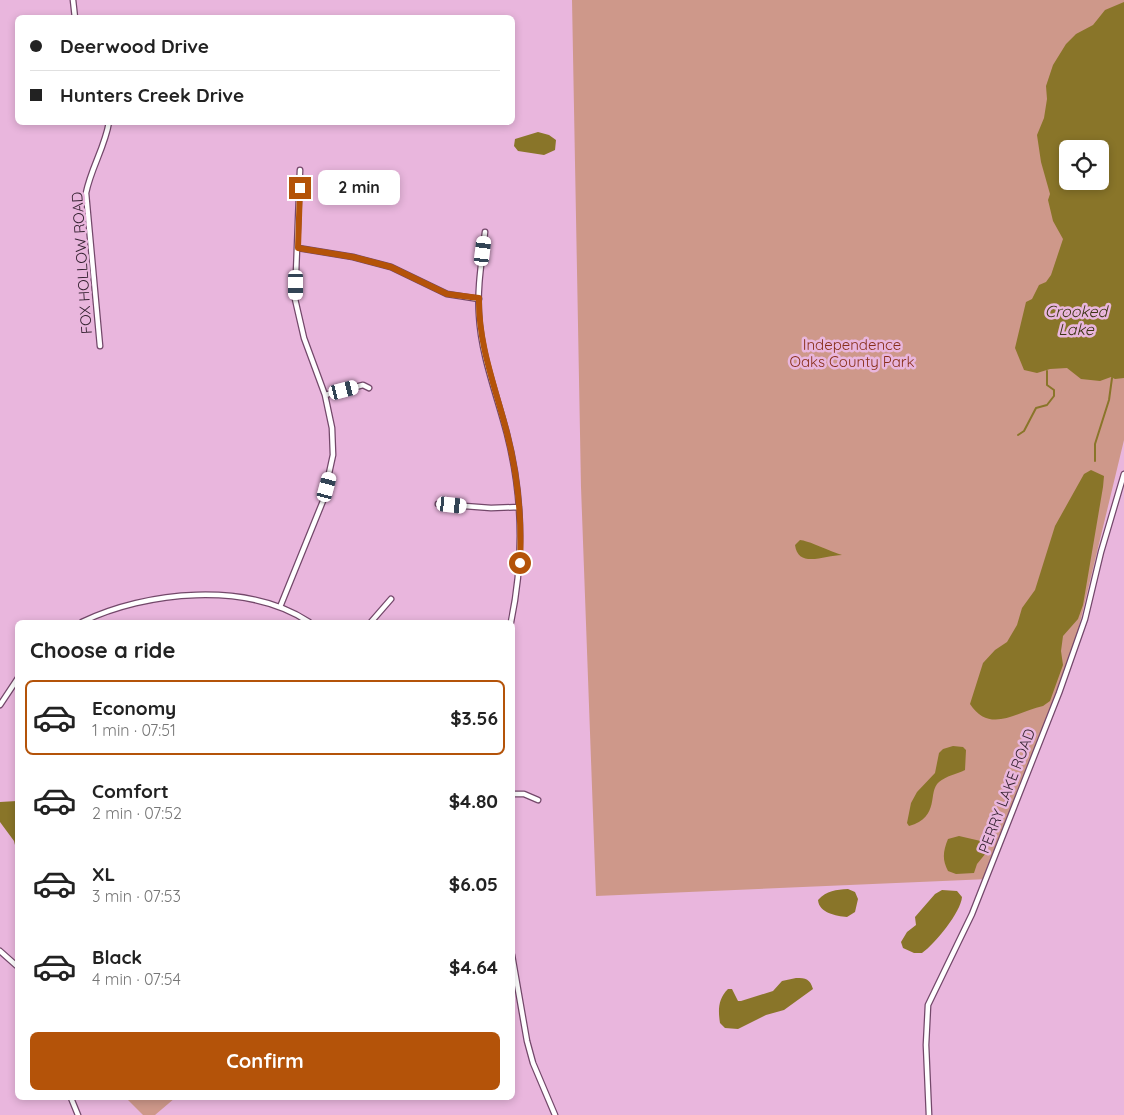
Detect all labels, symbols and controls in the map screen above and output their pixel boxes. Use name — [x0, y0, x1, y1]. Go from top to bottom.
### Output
text: Deerwood Drive — [60, 34, 209, 58]
text: Hunters Creek Drive — [60, 83, 244, 107]
map controls — [1059, 140, 1109, 190]
button: locate — [1059, 140, 1109, 190]
callout: 2 min — [318, 170, 400, 206]
route end — [289, 177, 311, 199]
text: 2 min — [338, 177, 380, 197]
street label: FOX HOLLOW ROAD — [67, 191, 96, 335]
car — [473, 235, 492, 267]
car — [288, 270, 303, 300]
water label: Crooked Lake — [1045, 301, 1110, 339]
park label: Independence Oaks County Park — [789, 335, 915, 371]
car — [327, 379, 360, 401]
car — [315, 471, 338, 503]
car — [436, 496, 467, 514]
route start — [509, 552, 531, 574]
text: Choose a ride — [30, 636, 175, 664]
icon: car — [32, 695, 77, 740]
text: Economy — [92, 696, 176, 720]
text: $3.56 — [450, 706, 498, 730]
text: 1 min · 07:51 — [92, 720, 176, 740]
street label: PERRY LAKE ROAD — [974, 726, 1039, 856]
icon: car — [32, 778, 77, 823]
text: Comfort — [92, 779, 169, 803]
text: $4.80 — [449, 789, 498, 813]
text: 2 min · 07:52 — [92, 803, 182, 823]
icon: car — [32, 861, 77, 906]
text: XL — [92, 862, 115, 886]
text: $6.05 — [449, 872, 498, 896]
text: 3 min · 07:53 — [92, 886, 181, 906]
icon: car — [32, 944, 77, 989]
text: Black — [92, 945, 142, 969]
text: $4.64 — [449, 955, 498, 979]
text: 4 min · 07:54 — [92, 969, 181, 989]
button: Confirm — [30, 1032, 500, 1090]

